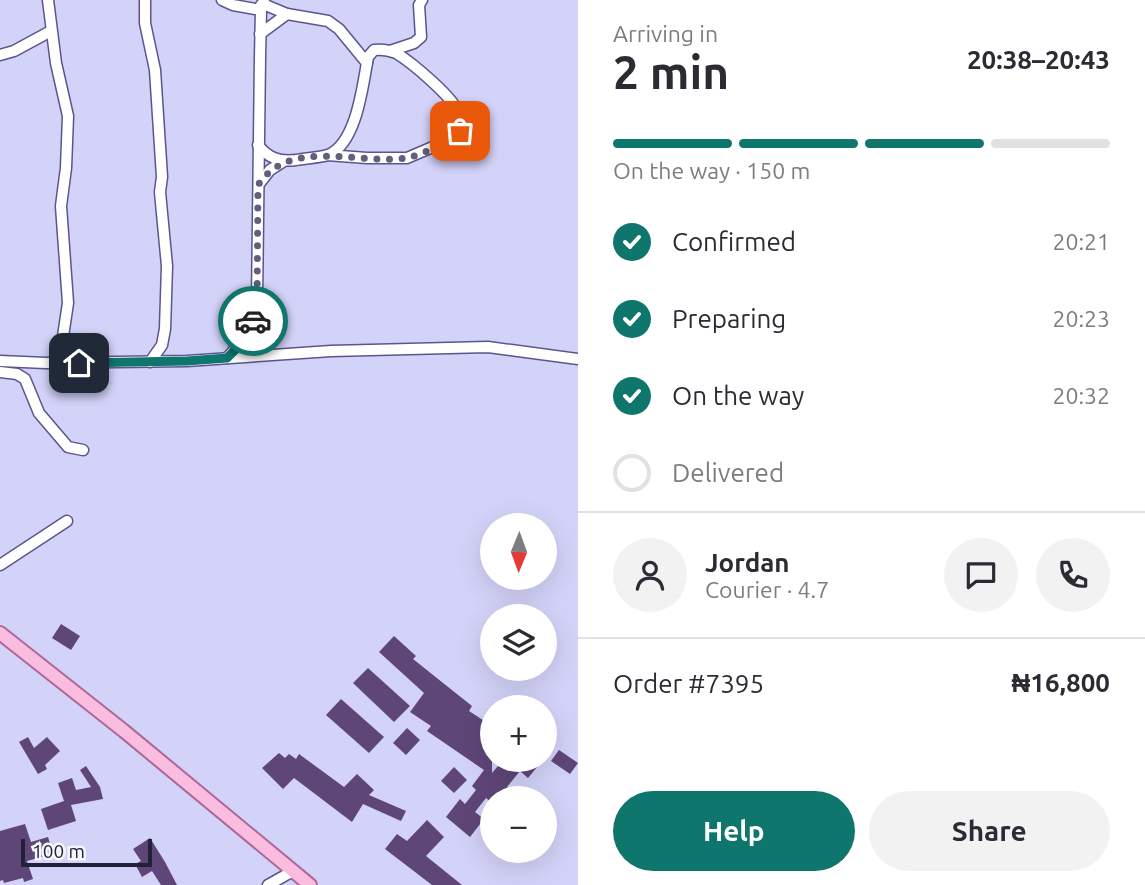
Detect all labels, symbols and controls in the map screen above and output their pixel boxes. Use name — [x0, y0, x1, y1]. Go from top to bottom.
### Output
text: Arriving in — [613, 21, 718, 46]
text: 20:38–20:43 — [967, 45, 1110, 74]
text: 2 min — [613, 46, 729, 98]
pin — [430, 101, 490, 161]
icon: bag — [441, 112, 479, 150]
text: On the way · 150 m — [613, 158, 810, 183]
icon: check — [613, 223, 651, 261]
text: Confirmed — [672, 227, 796, 256]
text: 20:21 — [1052, 229, 1110, 254]
courier — [218, 286, 288, 356]
icon: check — [613, 300, 651, 338]
icon: car — [234, 302, 272, 340]
text: Preparing — [672, 304, 786, 333]
text: 20:23 — [1052, 306, 1110, 331]
pin — [49, 333, 109, 393]
icon: home — [60, 344, 98, 382]
icon: check — [613, 377, 651, 415]
text: On the way — [672, 381, 804, 410]
text: 20:32 — [1052, 383, 1110, 408]
text: Delivered — [672, 458, 784, 487]
north arrow — [480, 513, 556, 590]
map controls — [480, 513, 557, 863]
button: person — [613, 538, 687, 612]
button: chat — [944, 538, 1018, 612]
button: phone — [1036, 538, 1110, 612]
text: Jordan — [705, 548, 790, 577]
text: Courier · 4.7 — [705, 577, 829, 602]
button: layers — [480, 604, 557, 681]
text: ₦16,800 — [1012, 668, 1110, 697]
text: Order #7395 — [613, 669, 764, 698]
button: + — [480, 695, 557, 772]
button: − — [480, 786, 557, 863]
button: Help — [613, 791, 855, 871]
button: Share — [869, 791, 1110, 871]
scale bar — [21, 836, 152, 868]
text: 100 m — [32, 840, 85, 862]

